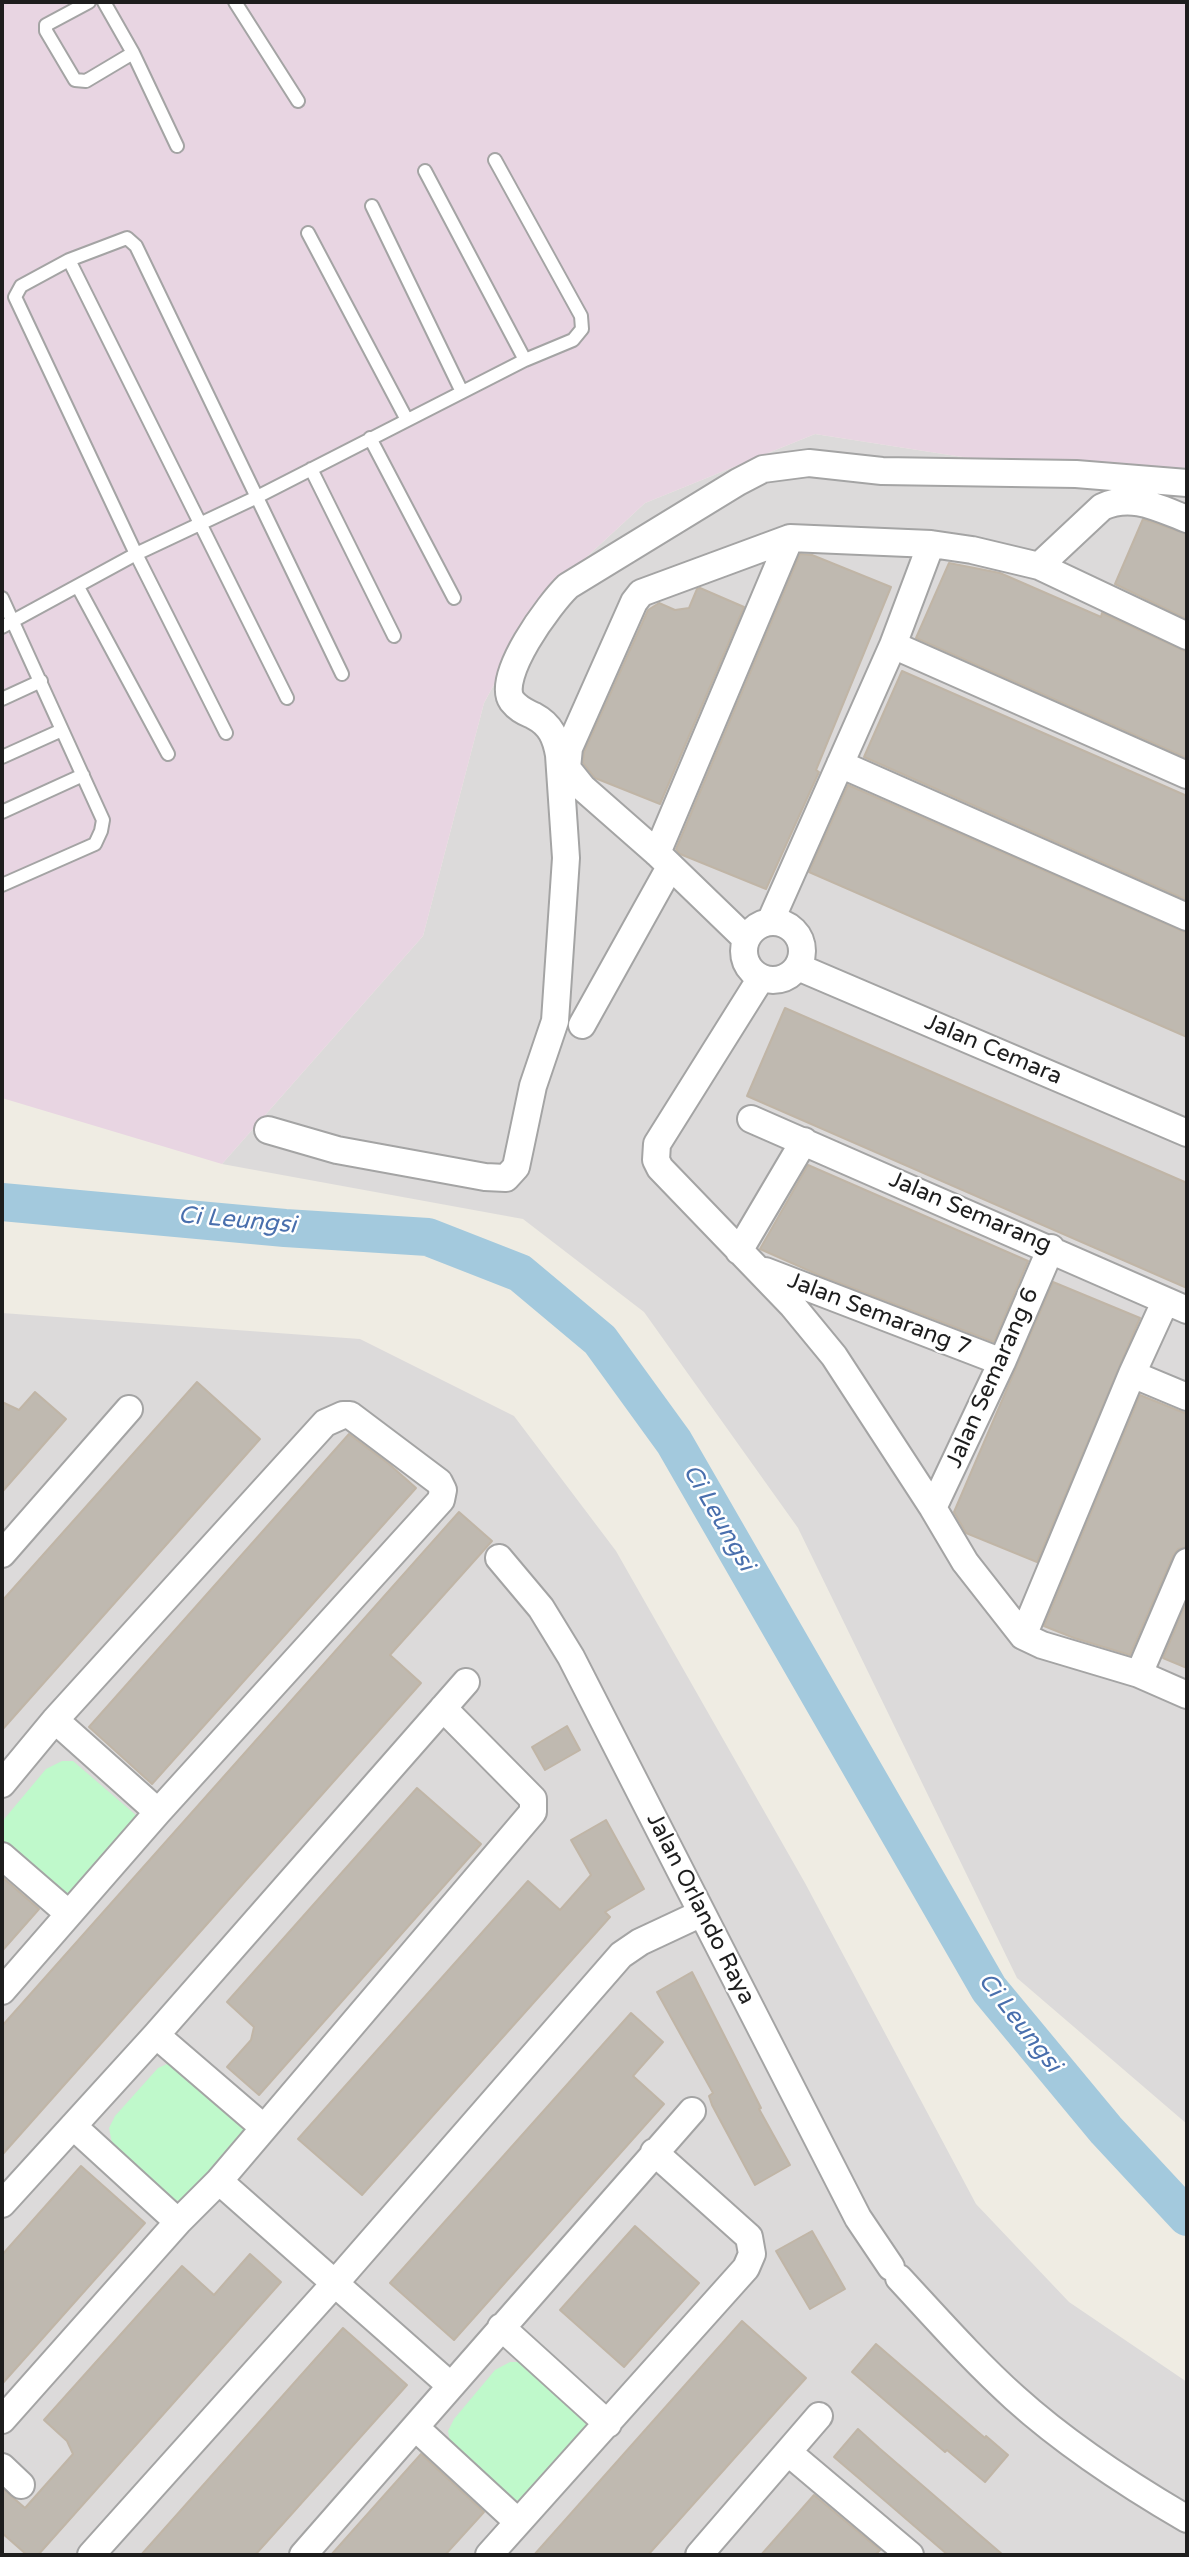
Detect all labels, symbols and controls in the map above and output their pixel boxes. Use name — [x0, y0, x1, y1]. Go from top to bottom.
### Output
street label: Jalan Cemara — [920, 1009, 1066, 1091]
street label: Jalan Semarang — [885, 1166, 1055, 1260]
water label: Ci Leungsi — [177, 1202, 297, 1240]
street label: Jalan Semarang 7 — [783, 1267, 975, 1363]
street label: Jalan Semarang 6 — [941, 1284, 1045, 1472]
water label: Ci Leungsi — [676, 1460, 760, 1576]
street label: Jalan Orlando Raya — [640, 1809, 760, 2009]
water label: Ci Leungsi — [971, 1968, 1067, 2078]

